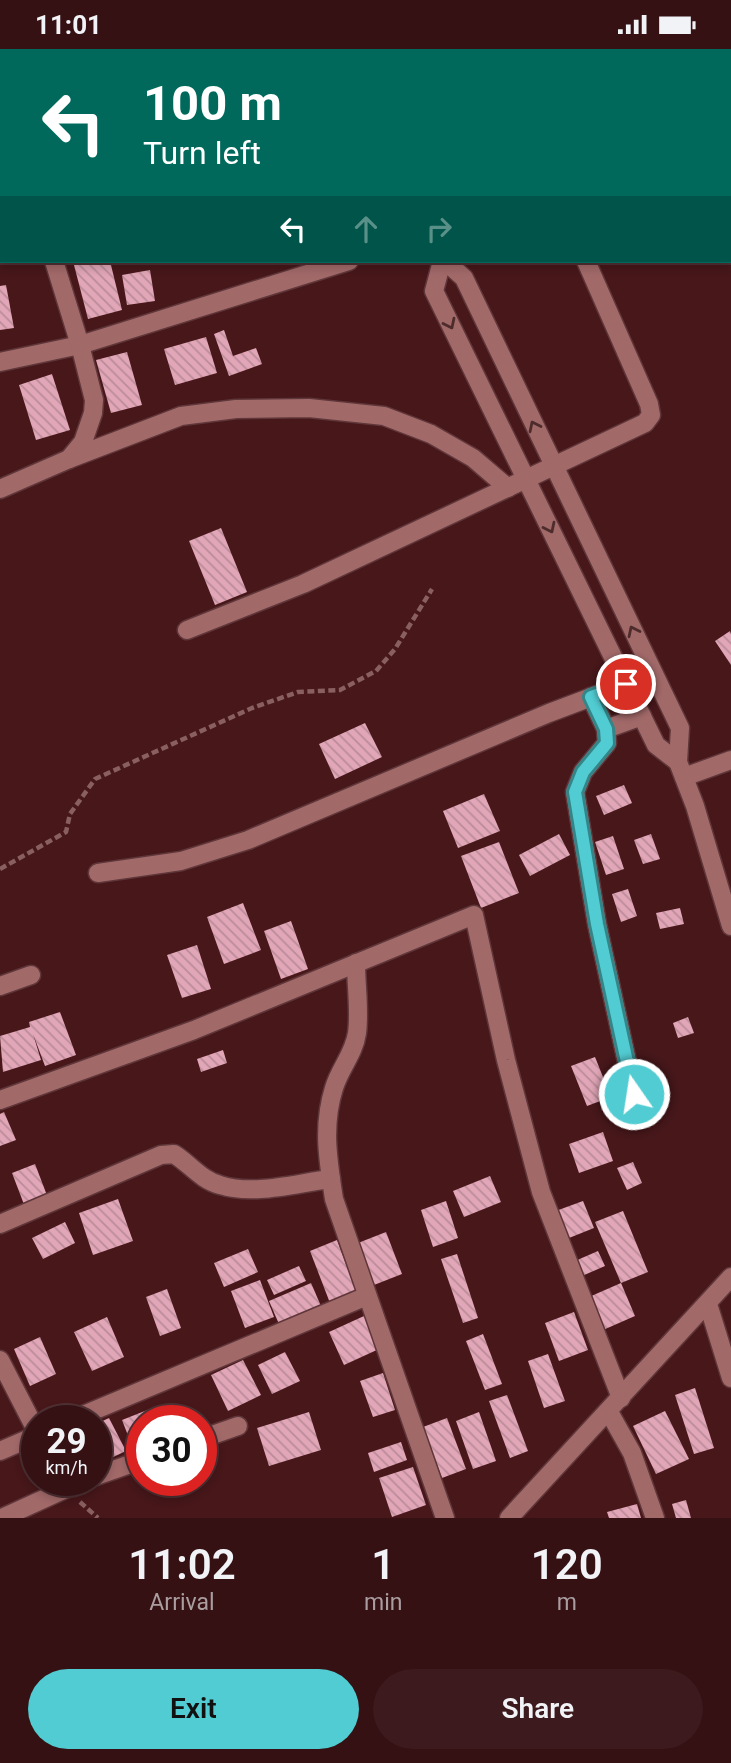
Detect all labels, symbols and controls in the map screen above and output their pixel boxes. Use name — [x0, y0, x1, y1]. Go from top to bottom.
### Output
text: 11:01 — [35, 10, 102, 40]
text: 100 m — [143, 75, 282, 132]
icon: left — [28, 77, 119, 168]
text: Turn left — [143, 134, 261, 172]
icon: left — [274, 210, 312, 248]
icon: ahead — [347, 210, 385, 248]
icon: right — [420, 210, 458, 248]
one-way arrow — [441, 317, 455, 329]
one-way arrow — [528, 421, 542, 433]
one-way arrow — [541, 521, 555, 533]
one-way arrow — [627, 626, 641, 638]
pin — [596, 654, 656, 714]
icon: arrive — [607, 665, 645, 703]
position arrow — [597, 1057, 671, 1131]
speed limit sign: 30 — [126, 1405, 217, 1496]
text: 29 — [46, 1421, 87, 1462]
text: km/h — [45, 1457, 88, 1478]
text: 11:02 — [128, 1540, 236, 1589]
text: 1 — [371, 1540, 395, 1589]
text: 120 — [531, 1540, 603, 1589]
text: Arrival — [149, 1589, 215, 1616]
text: min — [364, 1589, 402, 1616]
text: m — [557, 1589, 577, 1616]
button: Exit — [28, 1669, 359, 1749]
button: Share — [373, 1669, 703, 1749]

